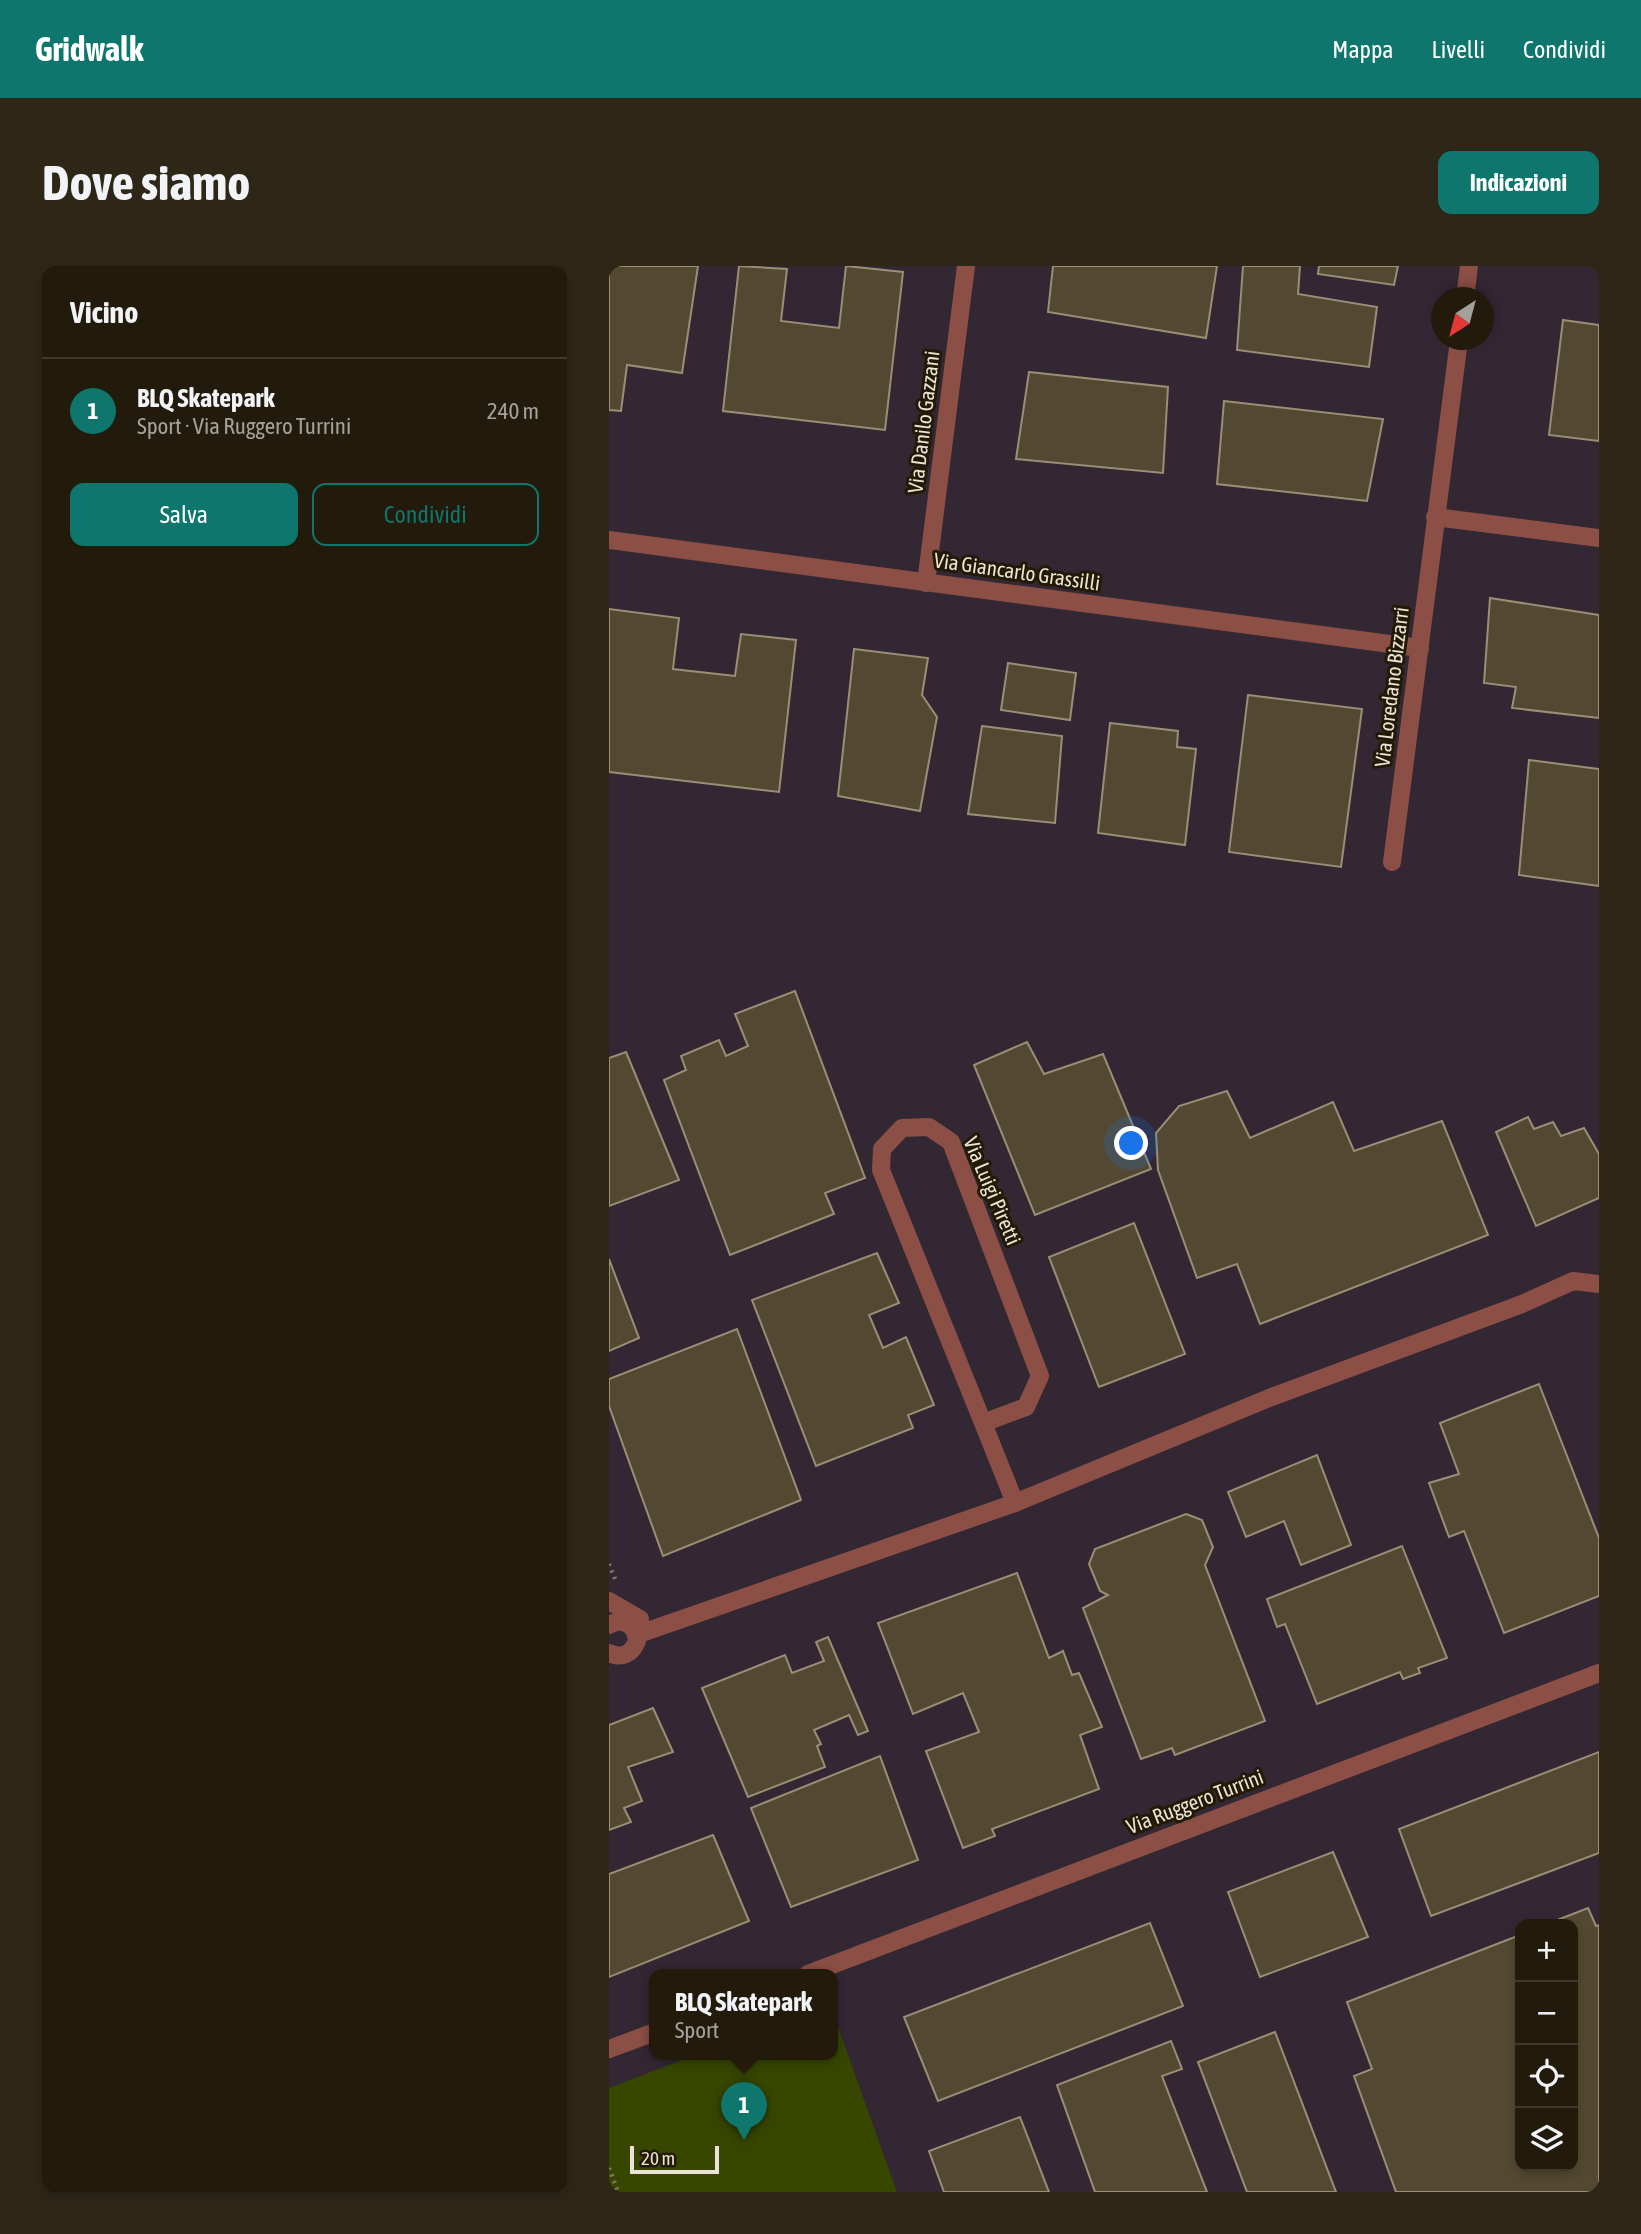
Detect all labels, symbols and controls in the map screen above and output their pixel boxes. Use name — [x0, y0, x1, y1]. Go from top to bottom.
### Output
text: Gridwalk — [35, 30, 143, 68]
text: Mappa — [1332, 36, 1393, 63]
text: Livelli — [1431, 36, 1485, 63]
text: Condividi — [1523, 36, 1606, 63]
button: Indicazioni — [1438, 151, 1599, 214]
text: Dove siamo — [42, 154, 250, 210]
north arrow — [1431, 287, 1494, 350]
text: Vicino — [70, 295, 138, 329]
street label: Via Danilo Gazzani — [902, 349, 944, 494]
text: BLQ Skatepark — [137, 383, 275, 413]
text: 1 — [88, 398, 98, 424]
text: 240 m — [487, 398, 539, 424]
text: Sport · Via Ruggero Turrini — [137, 413, 351, 439]
button: Salva — [70, 483, 298, 546]
button: Condividi — [312, 483, 539, 546]
street label: Via Giancarlo Grassilli — [932, 547, 1102, 595]
street label: Via Loredano Bizzarri — [1369, 606, 1413, 768]
your location — [1114, 1126, 1148, 1160]
street label: Via Luigi Piretti — [959, 1133, 1026, 1248]
street label: Via Ruggero Turrini — [1123, 1764, 1266, 1838]
map controls — [1515, 1919, 1578, 2171]
button: + — [1515, 1919, 1578, 1982]
popup — [649, 1969, 838, 2060]
button: − — [1515, 1982, 1578, 2045]
text: BLQ Skatepark — [675, 1987, 812, 2017]
text: Sport — [675, 2017, 719, 2043]
button: locate — [1515, 2045, 1578, 2108]
pin: 1 — [721, 2082, 767, 2140]
button: layers — [1515, 2108, 1578, 2171]
scale bar — [630, 2143, 719, 2175]
text: 20 m — [641, 2147, 675, 2169]

